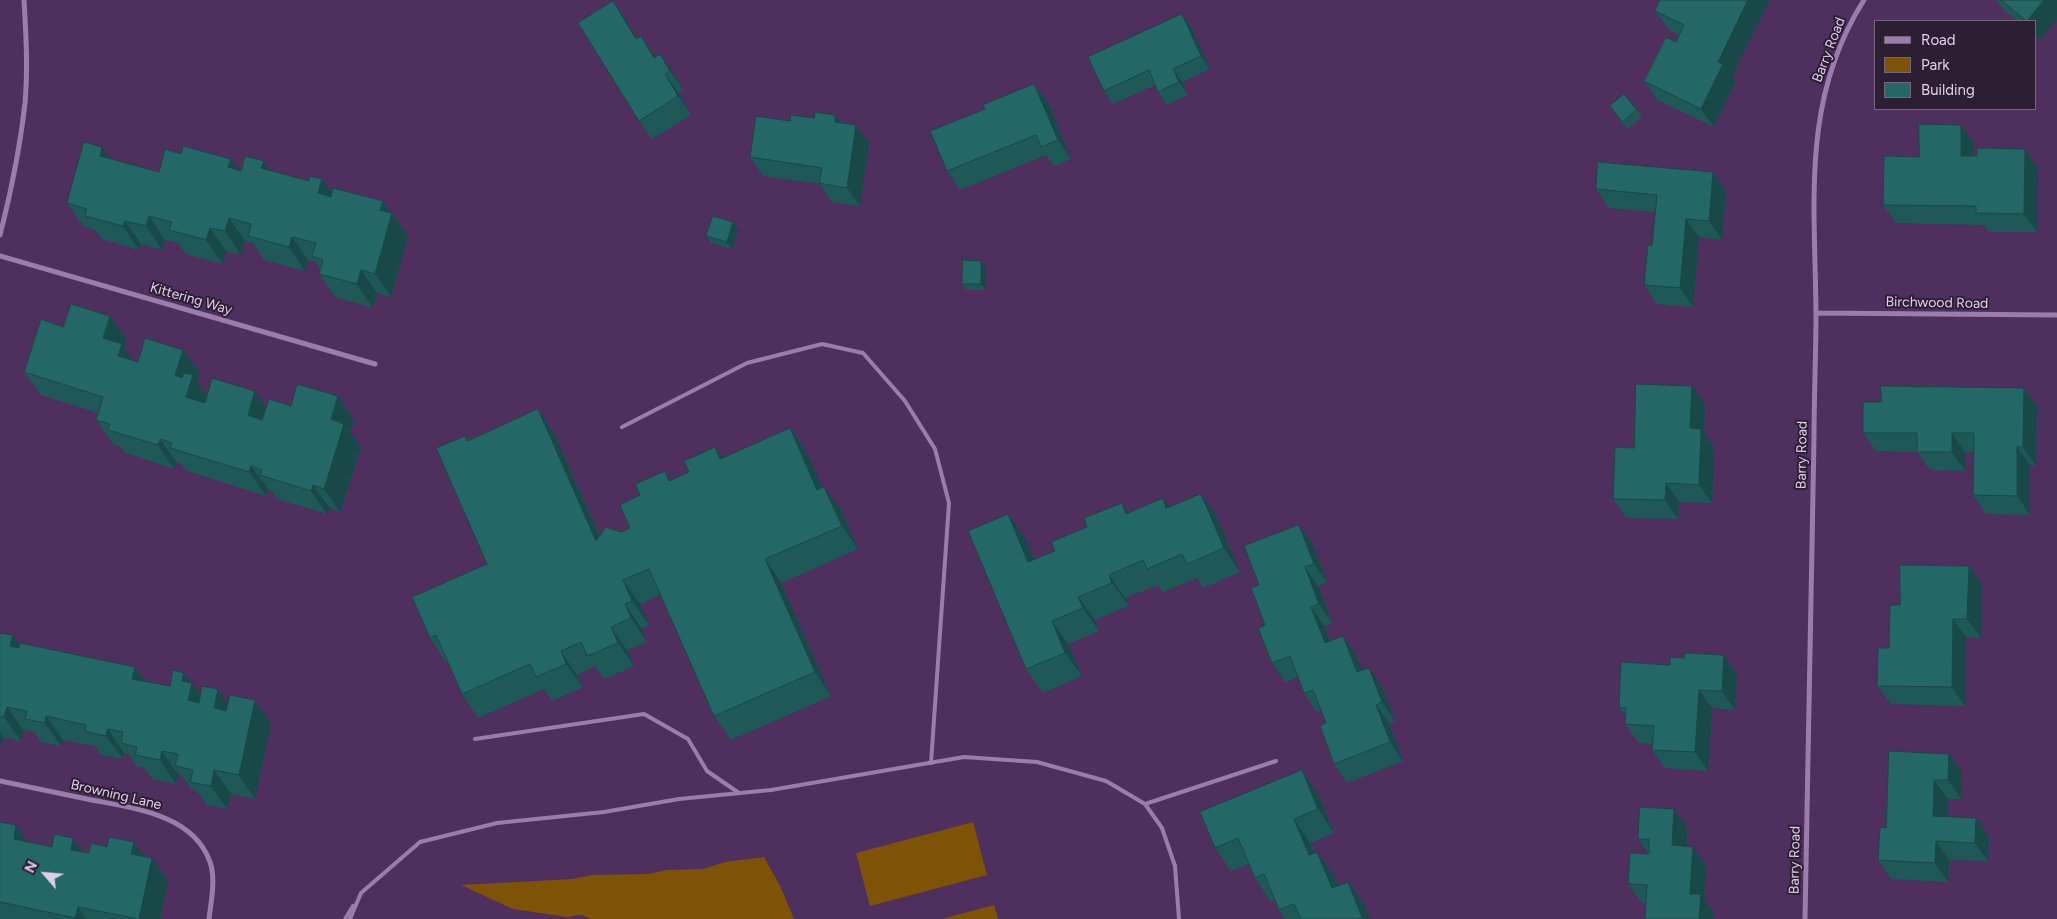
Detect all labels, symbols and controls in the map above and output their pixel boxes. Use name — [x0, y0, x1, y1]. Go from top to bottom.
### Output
street label: Barry Road — [1809, 15, 1849, 85]
legend — [1874, 20, 2037, 110]
text: Road — [1921, 31, 1956, 49]
text: Park — [1921, 56, 1950, 74]
text: Building — [1921, 81, 1975, 99]
street label: Kittering Way — [148, 279, 234, 319]
street label: Birchwood Road — [1885, 294, 1989, 312]
street label: Barry Road — [1793, 421, 1811, 489]
street label: Browning Lane — [69, 776, 163, 814]
street label: Barry Road — [1786, 826, 1804, 894]
north arrow — [20, 849, 70, 899]
text: N — [21, 858, 41, 876]

